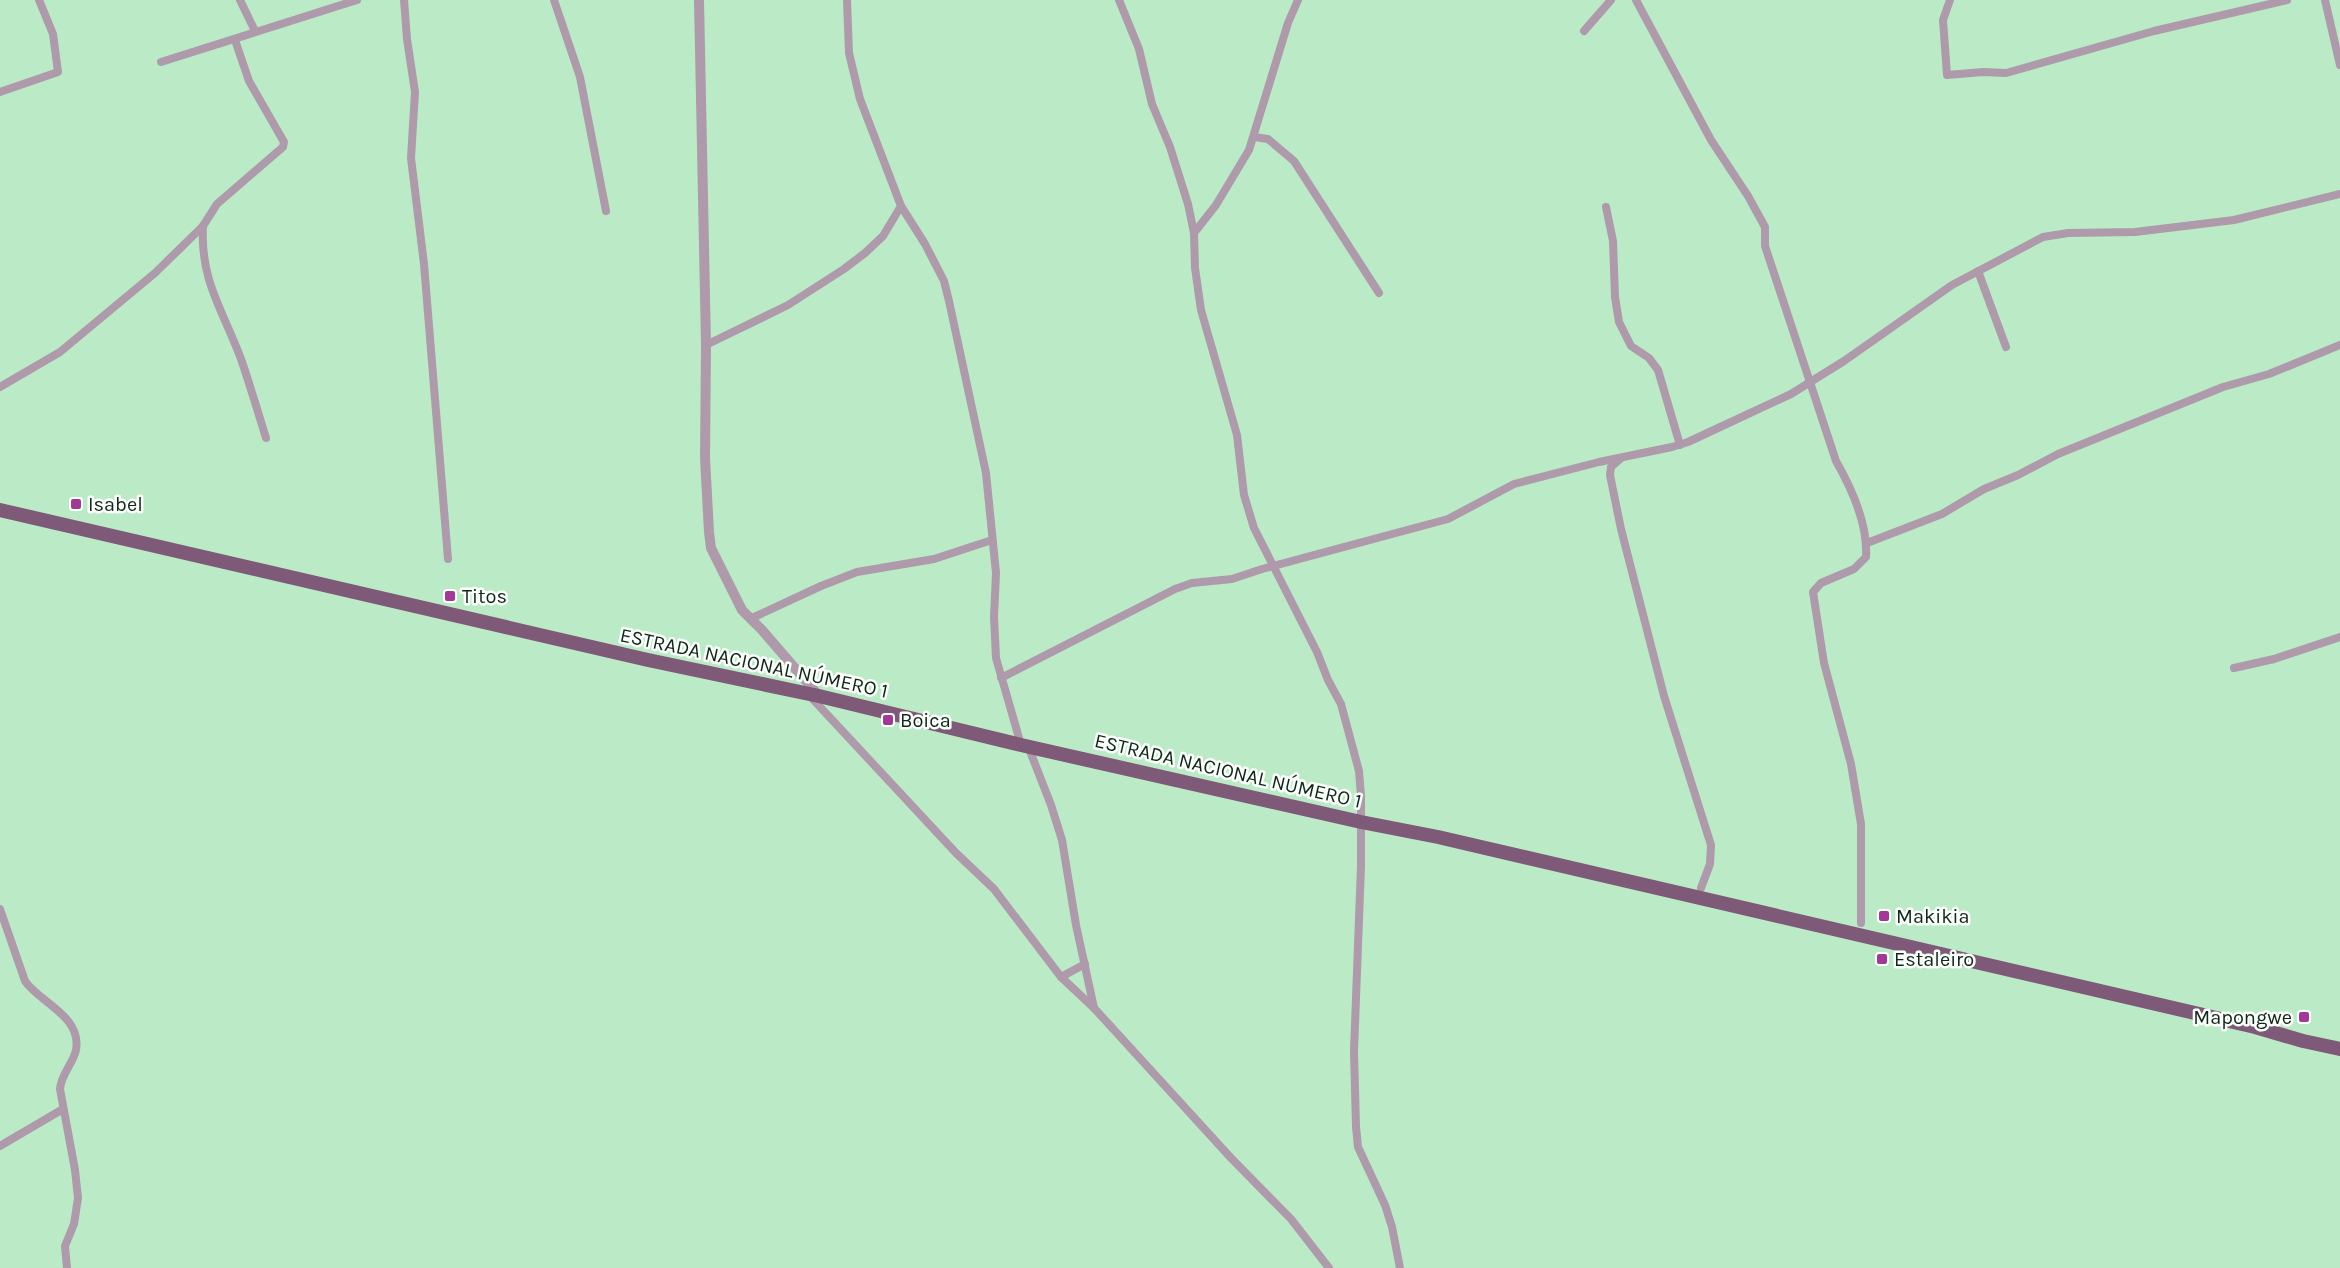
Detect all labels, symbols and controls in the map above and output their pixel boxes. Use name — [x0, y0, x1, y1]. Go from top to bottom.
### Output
place label: Isabel — [88, 493, 143, 516]
marker: Isabel — [69, 497, 83, 511]
place label: Titos — [462, 585, 507, 608]
marker: Titos — [443, 589, 457, 603]
street label: ESTRADA NACIONAL NÚMERO 1 — [618, 622, 890, 703]
place label: Boica — [900, 709, 951, 732]
marker: Boica — [881, 713, 895, 727]
street label: ESTRADA NACIONAL NÚMERO 1 — [1092, 728, 1364, 813]
place label: Makikia — [1896, 905, 1969, 928]
marker: Makikia — [1877, 909, 1891, 923]
place label: Estaleiro — [1894, 948, 1974, 971]
marker: Estaleiro — [1875, 952, 1889, 966]
place label: Mapongwe — [2193, 1006, 2292, 1029]
marker: Mapongwe — [2297, 1010, 2311, 1024]

